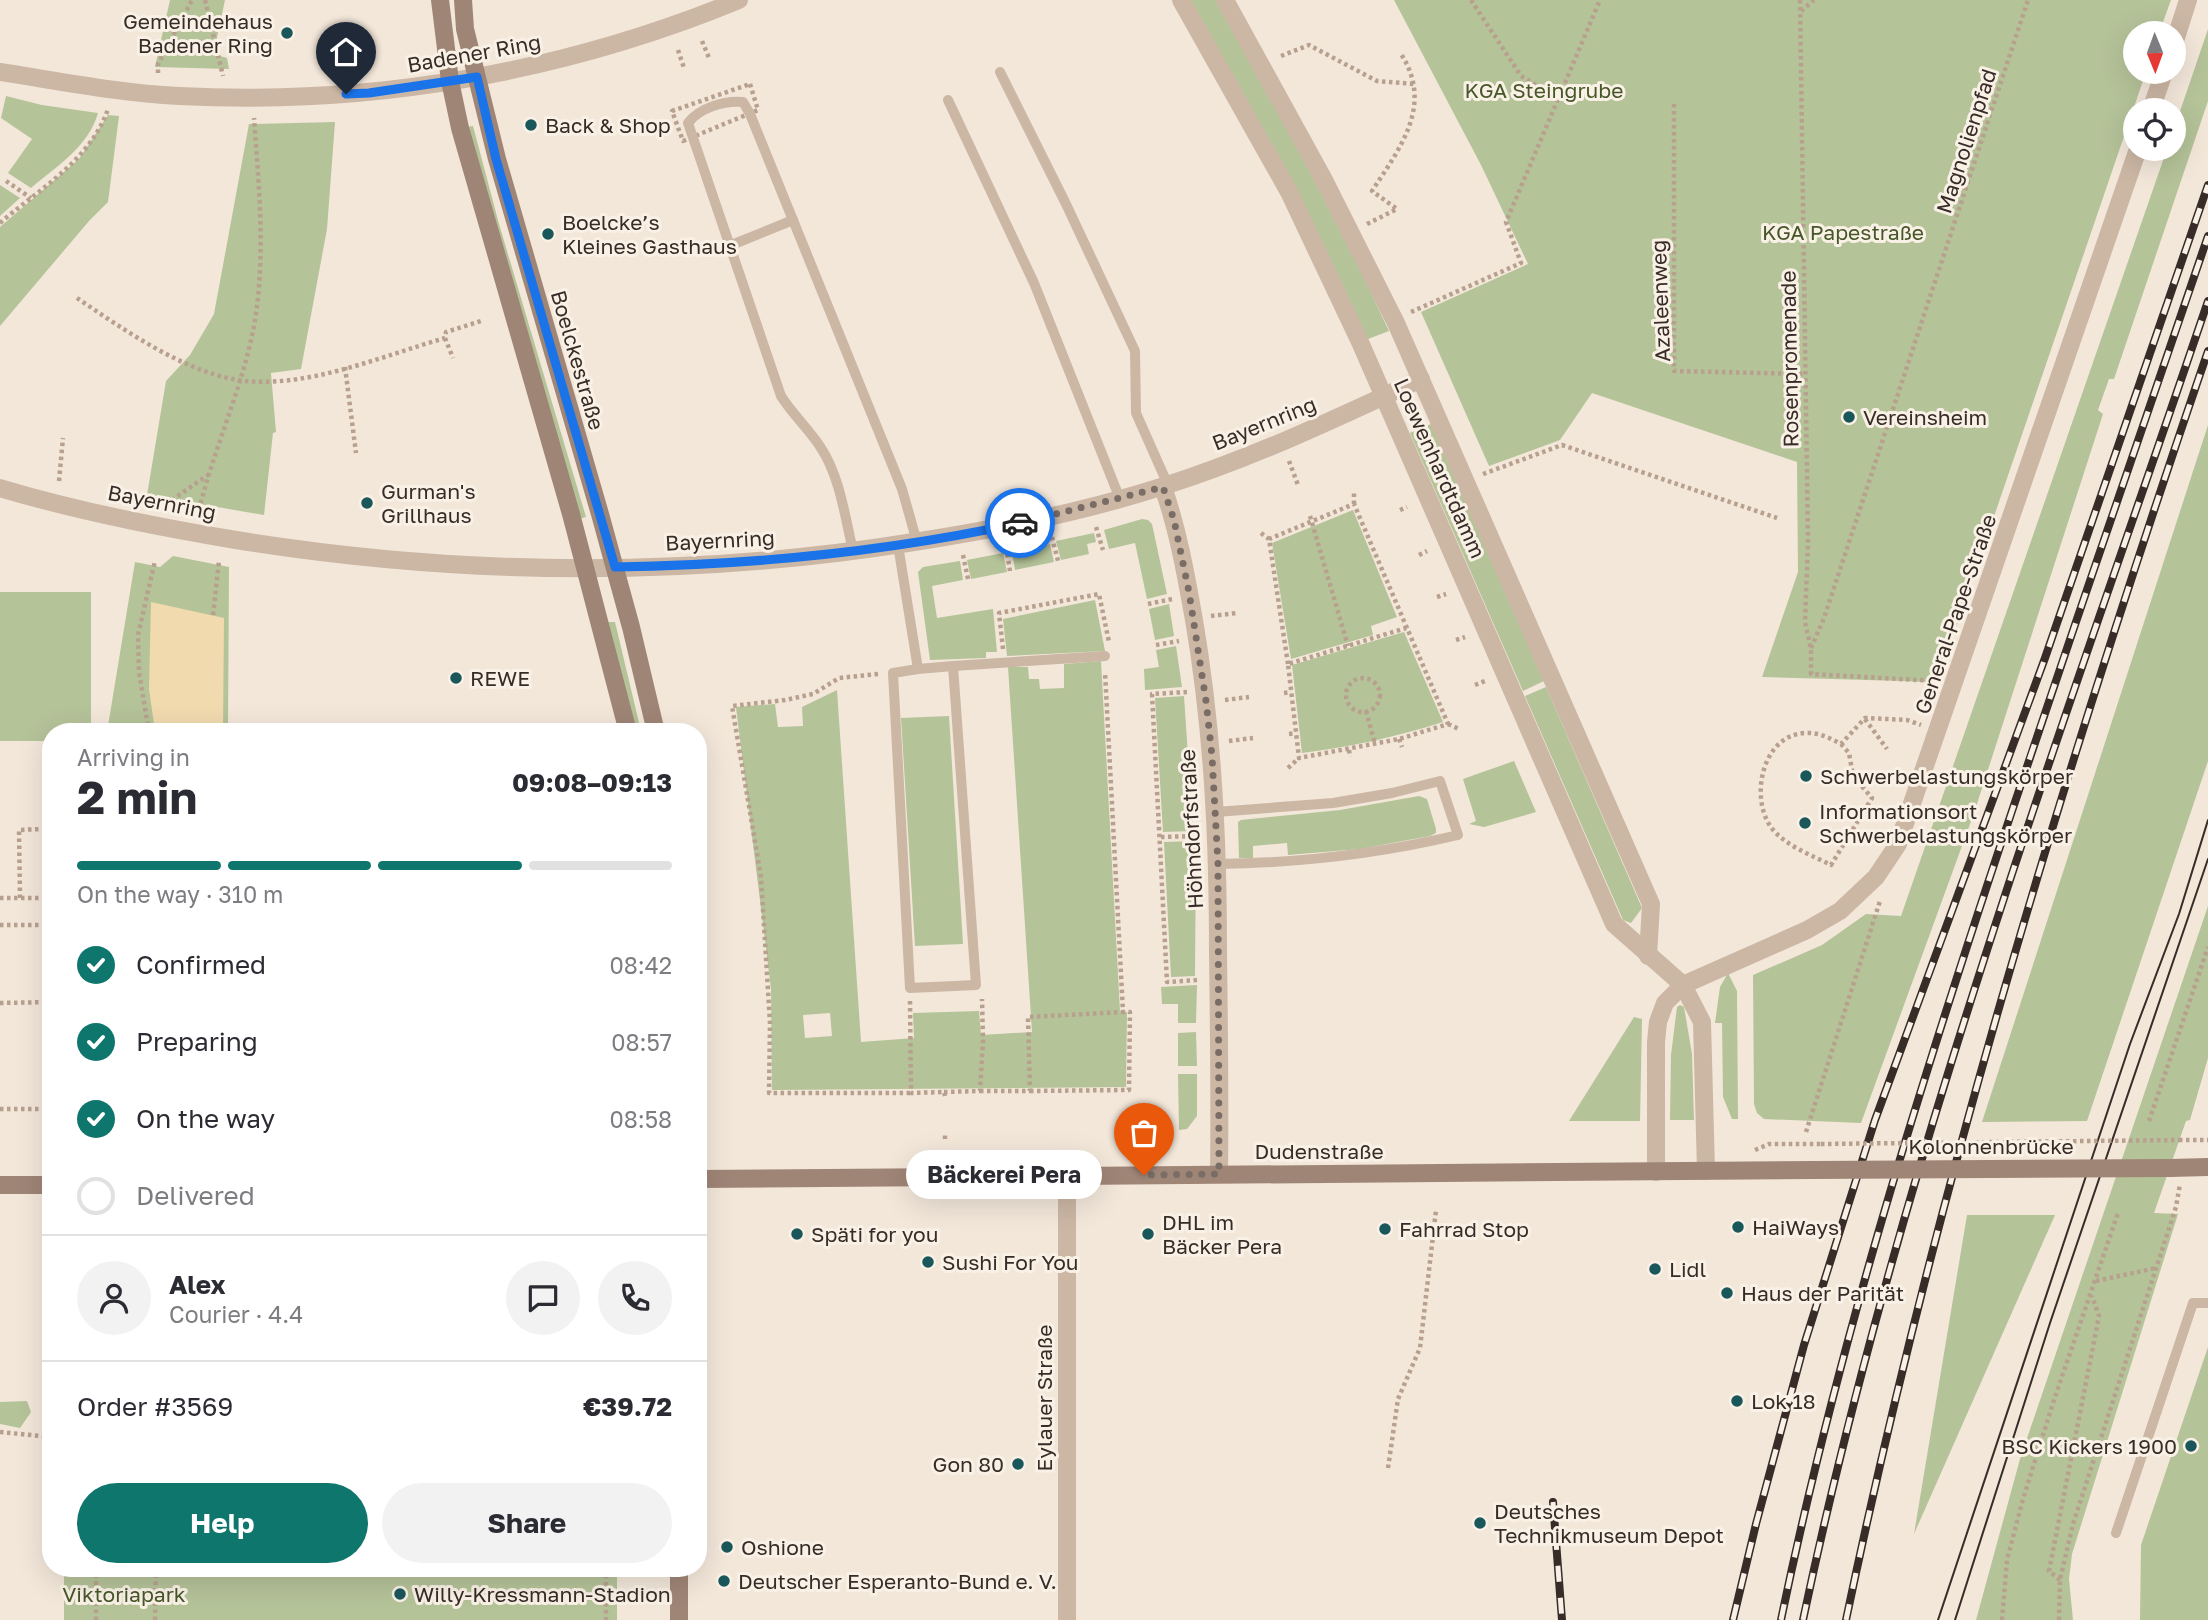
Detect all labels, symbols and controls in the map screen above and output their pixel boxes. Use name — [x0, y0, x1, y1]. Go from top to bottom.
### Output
place label: Gemeindehaus Badener Ring — [123, 8, 273, 58]
north arrow — [2123, 21, 2186, 84]
map controls — [2123, 21, 2186, 161]
pin — [316, 22, 376, 94]
marker: Gemeindehaus Badener Ring — [279, 25, 295, 41]
street label: Badener Ring — [405, 28, 543, 78]
icon: home — [327, 33, 365, 71]
street label: Magnolienpfad — [1930, 65, 2002, 217]
park label: KGA Steingrube — [1465, 77, 1623, 103]
button: locate — [2123, 98, 2186, 161]
place label: Back & Shop — [545, 112, 671, 138]
marker: Back & Shop — [523, 117, 539, 133]
place label: Boelcke’s Kleines Gasthaus — [562, 209, 737, 259]
park label: KGA Papestraße — [1762, 219, 1924, 245]
marker: Boelcke’s Kleines Gasthaus — [540, 226, 556, 242]
street label: Azaleenweg — [1645, 239, 1675, 363]
street label: Rosenpromenade — [1774, 270, 1804, 448]
street label: Boelckestraße — [546, 287, 610, 433]
street label: Loewenhardtdamm — [1389, 374, 1491, 562]
street label: Bayernring — [1208, 390, 1320, 456]
place label: Vereinsheim — [1863, 404, 1987, 430]
marker: Vereinsheim — [1841, 409, 1857, 425]
place label: Gurman's Grillhaus — [381, 478, 476, 528]
street label: Bayernring — [106, 479, 218, 525]
courier — [985, 488, 1055, 558]
marker: Gurman's Grillhaus — [359, 495, 375, 511]
icon: car — [1001, 504, 1039, 542]
street label: General-Pape-Straße — [1909, 511, 2001, 717]
street label: Bayernring — [664, 524, 776, 556]
place label: REWE — [470, 665, 530, 691]
marker: REWE — [448, 670, 464, 686]
text: Arriving in — [77, 743, 190, 771]
street label: Höhndorfstraße — [1174, 748, 1208, 910]
place label: Schwerbelastungskörper — [1820, 763, 2073, 789]
text: 09:08–09:13 — [512, 767, 672, 798]
marker: Schwerbelastungskörper — [1798, 768, 1814, 784]
text: 2 min — [77, 769, 197, 824]
place label: Informationsort Schwerbelastungskörper — [1819, 798, 2072, 848]
marker: Informationsort Schwerbelastungskörper — [1797, 815, 1813, 831]
text: On the way · 310 m — [77, 880, 283, 908]
icon: check — [77, 946, 115, 984]
text: Confirmed — [136, 949, 266, 980]
text: 08:42 — [609, 951, 672, 979]
icon: check — [77, 1023, 115, 1061]
text: Preparing — [136, 1026, 258, 1057]
text: 08:57 — [611, 1028, 672, 1056]
icon: check — [77, 1100, 115, 1138]
text: On the way — [136, 1103, 275, 1134]
pin — [1114, 1103, 1174, 1175]
text: 08:58 — [609, 1105, 672, 1133]
icon: bag — [1125, 1114, 1163, 1152]
street label: Kolonnenbrücke — [1908, 1133, 2074, 1159]
street label: Dudenstraße — [1254, 1138, 1384, 1164]
callout: Bäckerei Pera — [906, 1150, 1102, 1200]
text: Bäckerei Pera — [927, 1160, 1081, 1188]
text: Delivered — [136, 1180, 255, 1211]
place label: DHL im Bäcker Pera — [1162, 1209, 1282, 1259]
place label: HaiWays — [1752, 1214, 1839, 1240]
place label: Fahrrad Stop — [1399, 1216, 1529, 1242]
marker: HaiWays — [1730, 1219, 1746, 1235]
place label: Späti for you — [811, 1221, 938, 1247]
marker: Fahrrad Stop — [1377, 1221, 1393, 1237]
marker: Späti for you — [789, 1226, 805, 1242]
marker: DHL im Bäcker Pera — [1140, 1226, 1156, 1242]
place label: Sushi For You — [942, 1249, 1078, 1275]
marker: Sushi For You — [920, 1254, 936, 1270]
place label: Lidl — [1669, 1256, 1706, 1282]
button: person — [77, 1261, 151, 1335]
button: chat — [506, 1261, 580, 1335]
button: phone — [598, 1261, 672, 1335]
marker: Lidl — [1647, 1261, 1663, 1277]
text: Alex — [169, 1269, 226, 1300]
place label: Haus der Parität — [1741, 1280, 1904, 1306]
marker: Haus der Parität — [1719, 1285, 1735, 1301]
text: Courier · 4.4 — [169, 1300, 303, 1328]
street label: Eylauer Straße — [1031, 1325, 1057, 1471]
place label: Lok 18 — [1751, 1388, 1815, 1414]
text: Order #3569 — [77, 1391, 233, 1422]
text: €39.72 — [583, 1391, 672, 1422]
marker: Lok 18 — [1729, 1393, 1745, 1409]
place label: BSC Kickers 1900 — [2001, 1433, 2177, 1459]
marker: BSC Kickers 1900 — [2183, 1438, 2199, 1454]
place label: Gon 80 — [933, 1451, 1004, 1477]
marker: Gon 80 — [1010, 1456, 1026, 1472]
button: Help — [77, 1483, 368, 1563]
button: Share — [382, 1483, 672, 1563]
place label: Deutsches Technikmuseum Depot — [1494, 1498, 1724, 1548]
marker: Deutsches Technikmuseum Depot — [1472, 1515, 1488, 1531]
place label: Oshione — [741, 1534, 824, 1560]
marker: Oshione — [719, 1539, 735, 1555]
place label: Deutscher Esperanto-Bund e. V. — [738, 1568, 1057, 1594]
marker: Deutscher Esperanto-Bund e. V. — [716, 1573, 732, 1589]
park label: Viktoriapark — [62, 1581, 186, 1607]
place label: Willy-Kressmann-Stadion — [414, 1581, 671, 1607]
marker: Willy-Kressmann-Stadion — [392, 1586, 408, 1602]

